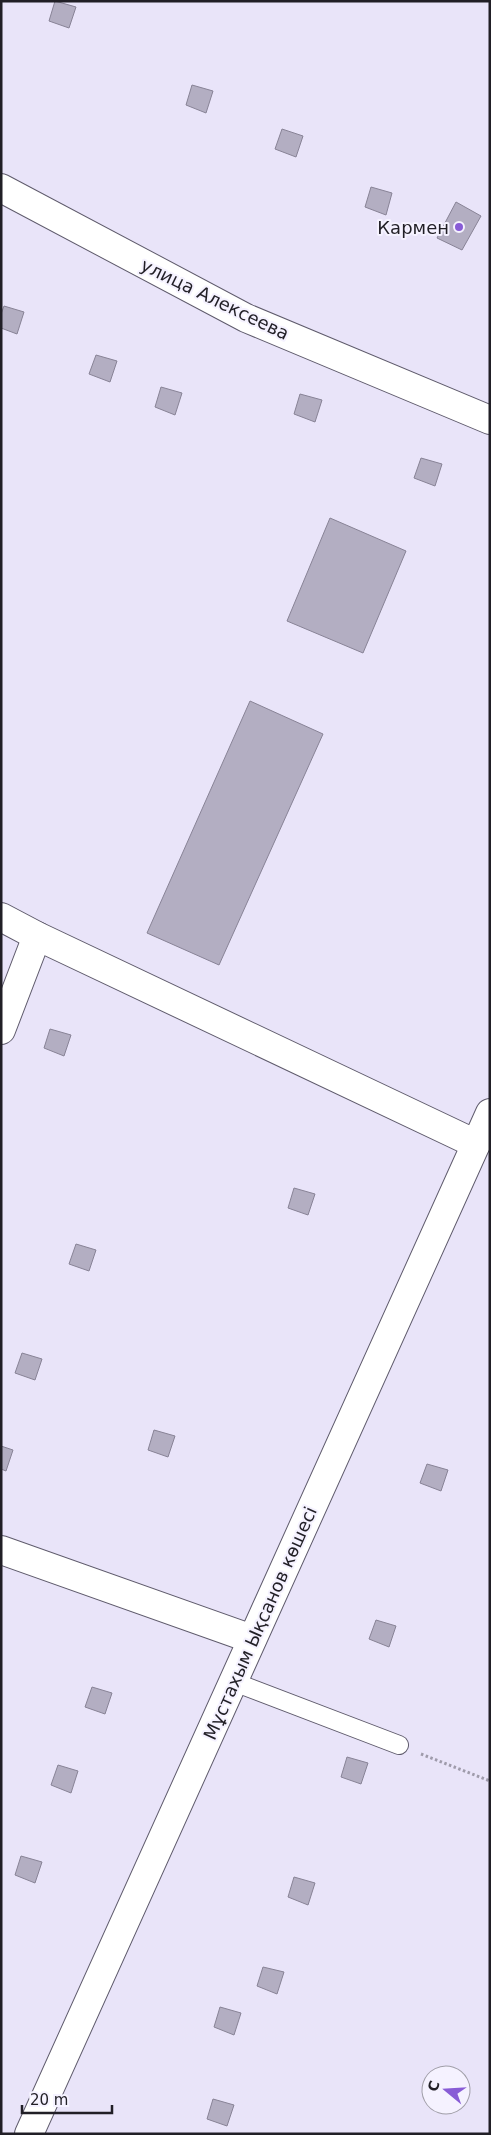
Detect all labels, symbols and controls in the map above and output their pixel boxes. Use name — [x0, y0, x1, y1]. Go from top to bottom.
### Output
place label: Кармен — [377, 217, 449, 238]
marker: Кармен — [453, 221, 465, 233]
street label: улица Алексеева — [137, 254, 293, 344]
street label: Мұстахым Ықсанов көшесі — [199, 1503, 321, 1743]
north arrow — [421, 2065, 471, 2115]
text: С — [424, 2079, 443, 2093]
scale bar — [22, 2082, 112, 2114]
text: 20 m — [30, 2091, 68, 2109]

